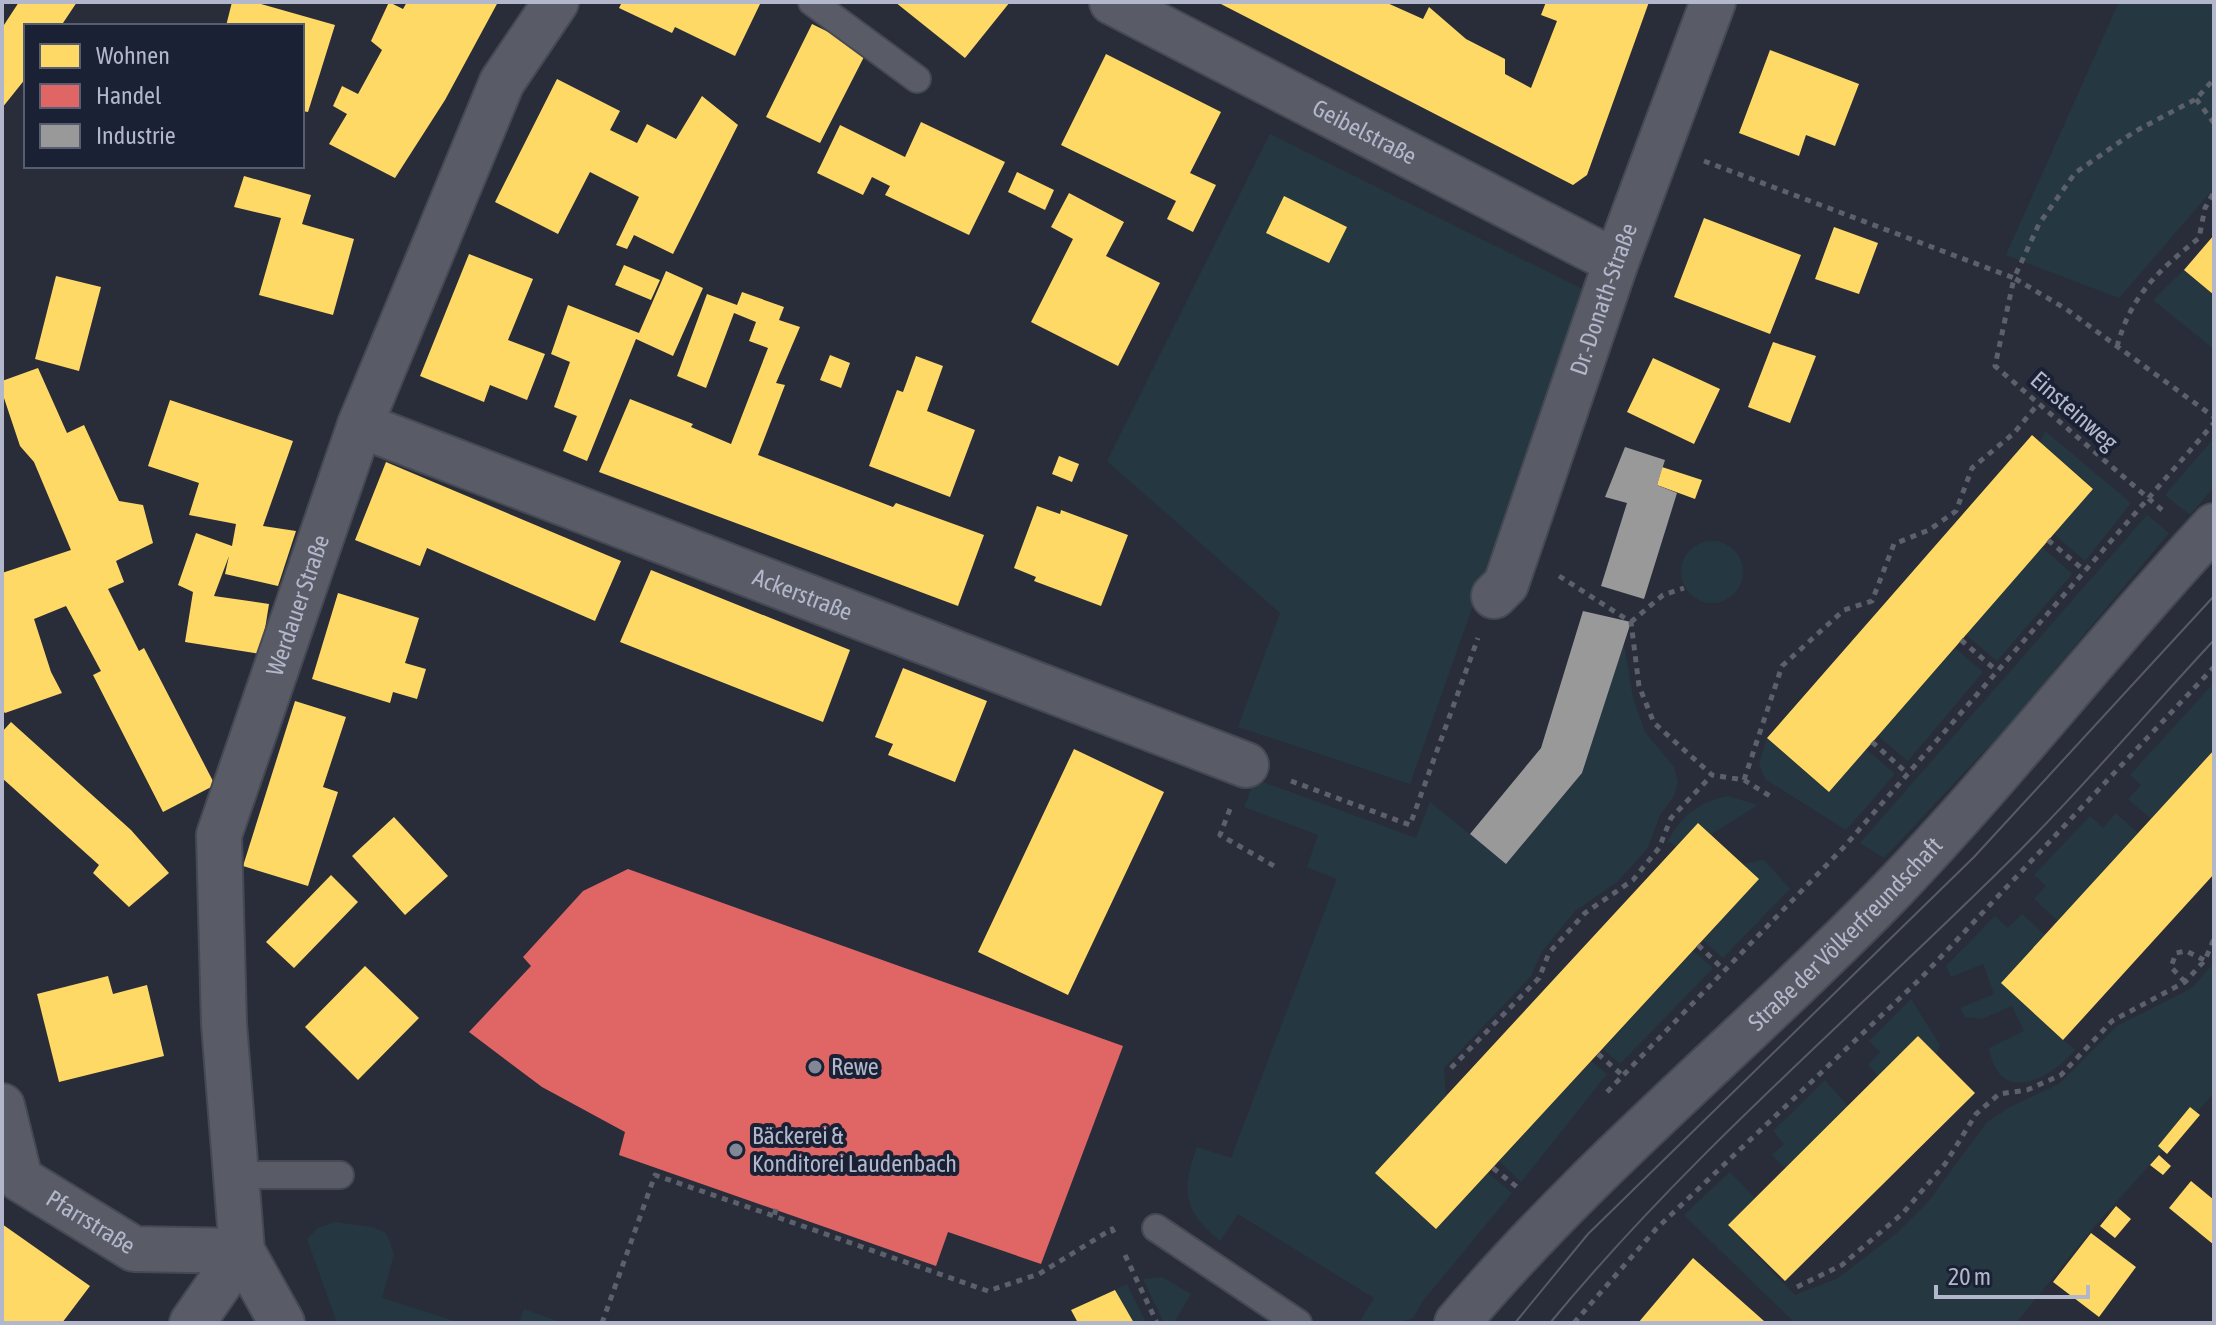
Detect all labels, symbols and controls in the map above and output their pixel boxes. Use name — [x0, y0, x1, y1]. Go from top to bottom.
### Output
legend — [24, 24, 304, 168]
text: Wohnen — [96, 42, 170, 69]
text: Handel — [96, 82, 162, 109]
street label: Geibelstraße — [1308, 94, 1421, 170]
text: Industrie — [96, 122, 176, 149]
street label: Dr.-Donath-Straße — [1564, 219, 1642, 379]
street label: Einsteinweg — [2026, 366, 2124, 456]
street label: Werdauer Straße — [261, 531, 334, 679]
street label: Ackerstraße — [749, 563, 856, 626]
street label: Straße der Völkerfreundschaft — [1743, 831, 1948, 1036]
place label: Rewe — [831, 1053, 879, 1080]
marker: Rewe — [806, 1058, 824, 1076]
place label: Bäckerei & Konditorei Laudenbach — [752, 1122, 957, 1177]
marker: Bäckerei & Konditorei Laudenbach — [727, 1141, 745, 1159]
street label: Pfarrstraße — [42, 1184, 140, 1259]
scale bar — [1936, 1249, 2088, 1299]
text: 20 m — [1948, 1263, 1991, 1290]

